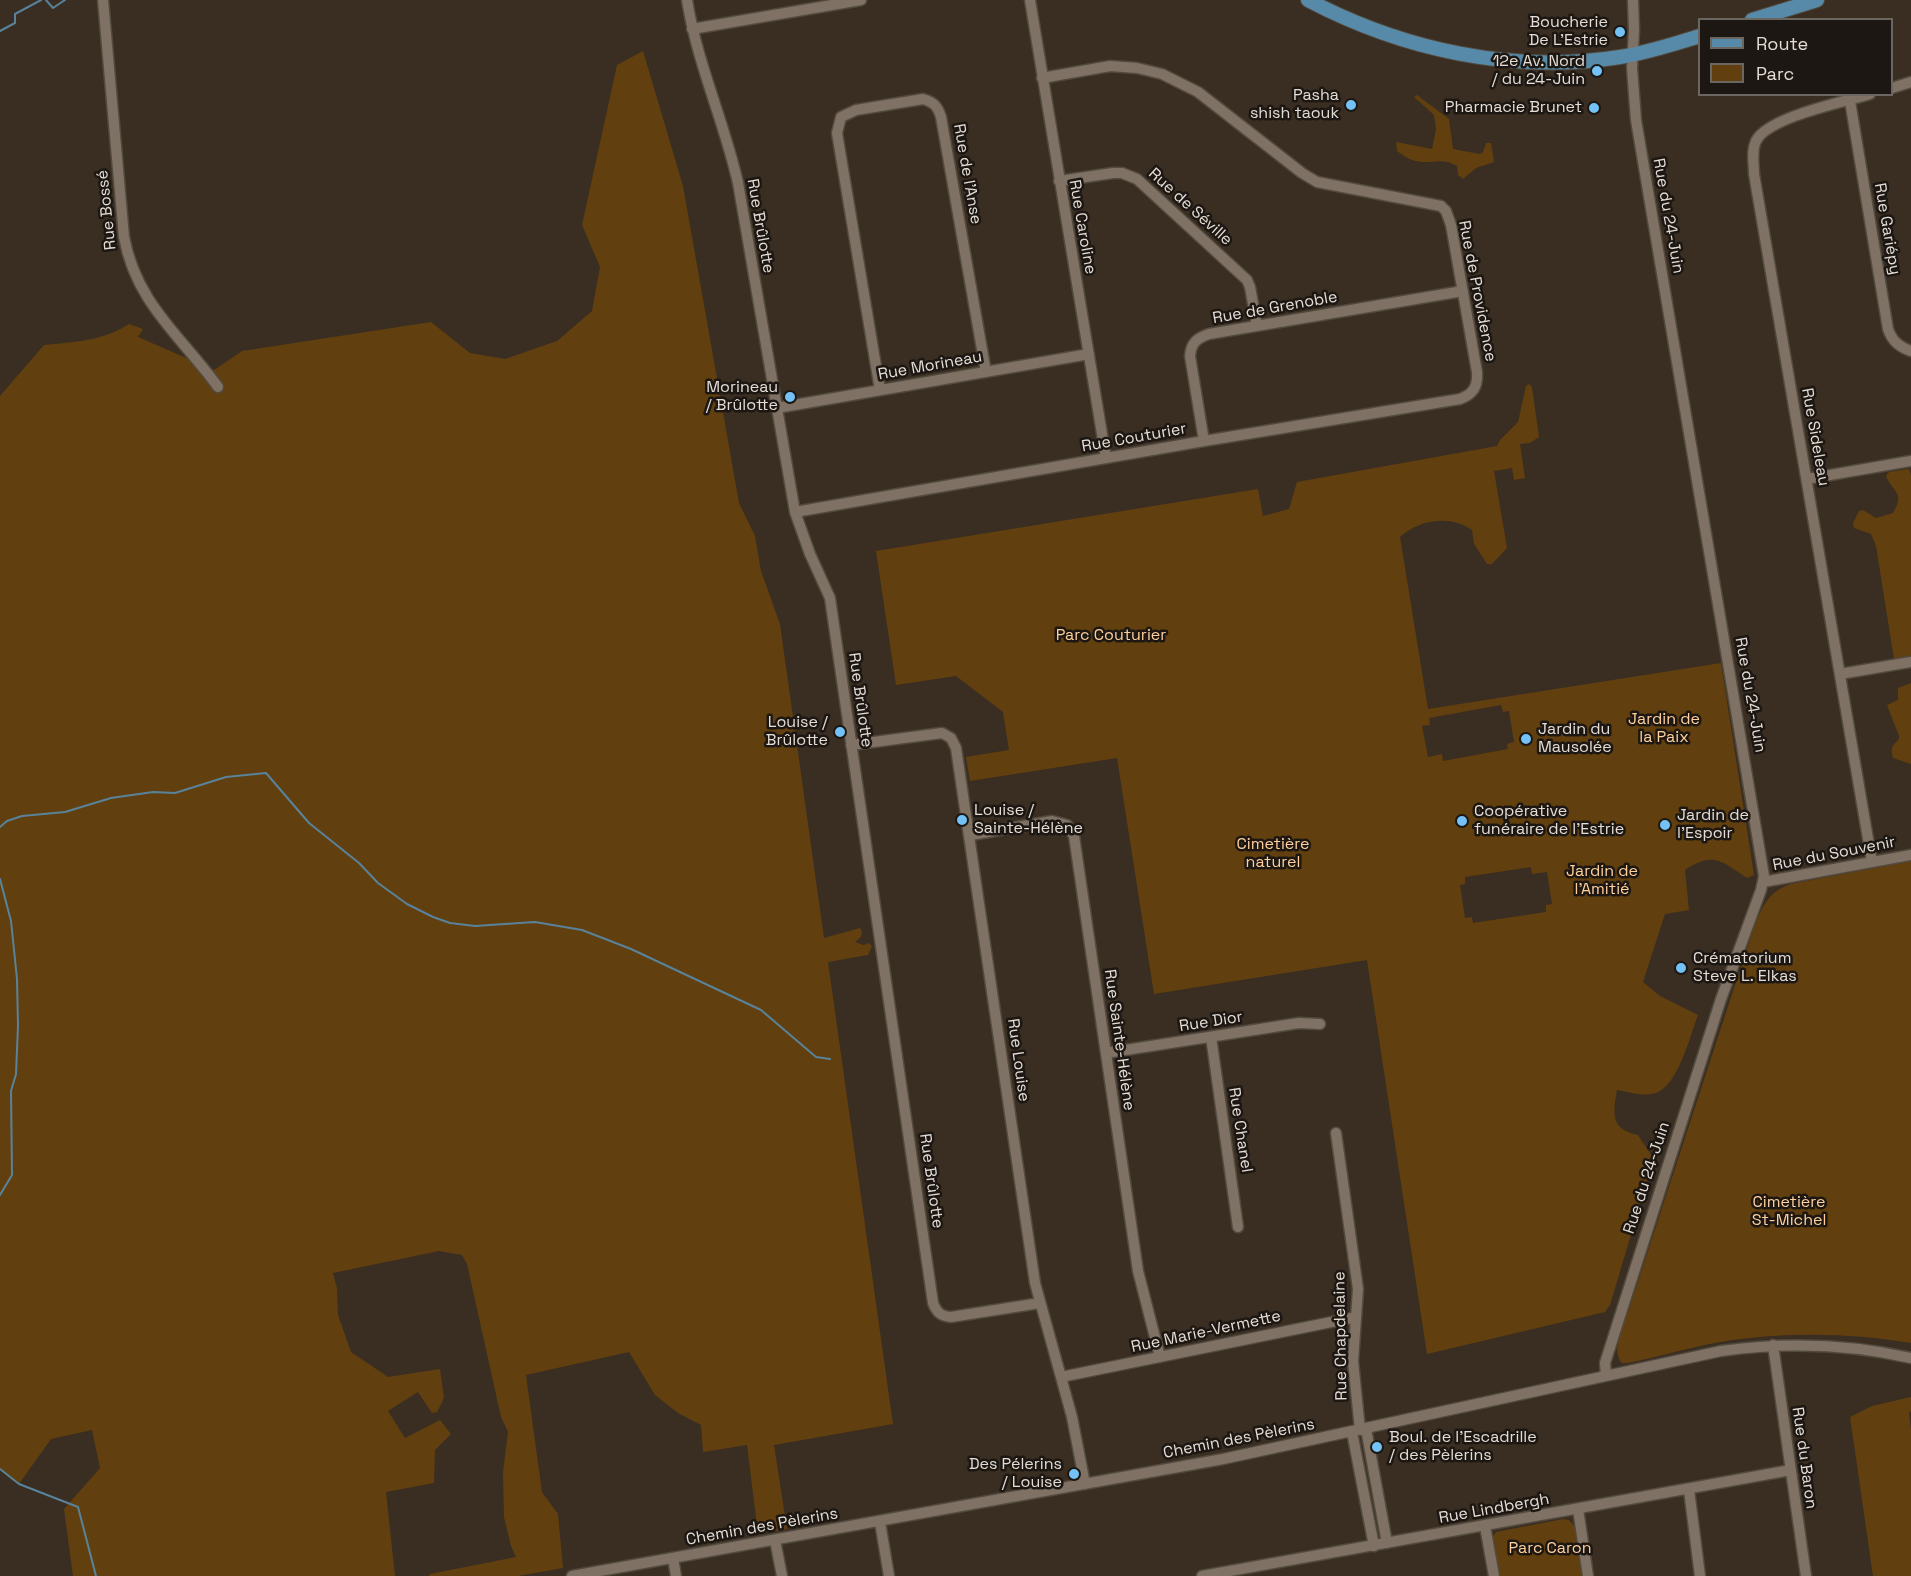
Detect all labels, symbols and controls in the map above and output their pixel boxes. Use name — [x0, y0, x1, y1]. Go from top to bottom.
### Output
place label: Boucherie De L’Estrie — [1529, 13, 1608, 51]
legend — [1698, 18, 1893, 96]
marker: Boucherie De L’Estrie — [1613, 25, 1627, 39]
text: Route — [1756, 32, 1808, 55]
place label: 12e Av. Nord / du 24-Juin — [1492, 52, 1585, 90]
text: Parc — [1756, 62, 1794, 85]
marker: 12e Av. Nord / du 24-Juin — [1590, 64, 1604, 78]
place label: Pasha shish taouk — [1250, 86, 1339, 124]
marker: Pasha shish taouk — [1344, 98, 1358, 112]
place label: Pharmacie Brunet — [1445, 98, 1582, 118]
marker: Pharmacie Brunet — [1587, 101, 1601, 115]
street label: Rue de l'Anse — [949, 122, 985, 226]
street label: Rue du 24-Juin — [1648, 157, 1688, 275]
street label: Rue de Séville — [1144, 164, 1236, 250]
street label: Rue Bossé — [93, 169, 121, 251]
street label: Rue Brûlotte — [742, 177, 778, 275]
street label: Rue Caroline — [1064, 178, 1100, 276]
street label: Rue Gariépy — [1869, 182, 1905, 276]
street label: Rue de Providence — [1454, 219, 1500, 363]
street label: Rue de Grenoble — [1211, 288, 1339, 328]
street label: Rue Morineau — [877, 347, 983, 385]
place label: Morineau / Brûlotte — [706, 378, 778, 416]
street label: Rue Sideleau — [1797, 387, 1833, 487]
marker: Morineau / Brûlotte — [783, 390, 797, 404]
street label: Rue Couturier — [1080, 419, 1188, 457]
park label: Parc Couturier — [1056, 626, 1166, 646]
street label: Rue du 24-Juin — [1730, 636, 1770, 754]
street label: Rue Brûlotte — [844, 651, 876, 749]
park label: Jardin de la Paix — [1628, 710, 1700, 748]
place label: Louise / Brûlotte — [766, 713, 828, 751]
place label: Jardin du Mausolée — [1538, 720, 1612, 758]
marker: Louise / Brûlotte — [833, 725, 847, 739]
marker: Jardin du Mausolée — [1519, 732, 1533, 746]
place label: Louise / Sainte-Hélène — [974, 801, 1083, 839]
place label: Coopérative funéraire de l'Estrie — [1474, 802, 1624, 840]
place label: Jardin de l'Espoir — [1677, 806, 1749, 844]
marker: Louise / Sainte-Hélène — [955, 813, 969, 827]
marker: Coopérative funéraire de l'Estrie — [1455, 814, 1469, 828]
marker: Jardin de l'Espoir — [1658, 818, 1672, 832]
street label: Rue du Souvenir — [1771, 833, 1897, 875]
park label: Cimetière naturel — [1236, 835, 1310, 873]
park label: Jardin de l'Amitié — [1566, 862, 1638, 900]
place label: Crématorium Steve L. Elkas — [1693, 949, 1797, 987]
marker: Crématorium Steve L. Elkas — [1674, 961, 1688, 975]
street label: Rue Sainte-Hélène — [1100, 968, 1138, 1112]
street label: Rue Dior — [1178, 1008, 1244, 1036]
street label: Rue Louise — [1003, 1017, 1033, 1103]
street label: Rue Chanel — [1224, 1086, 1256, 1174]
street label: Rue du 24-Juin — [1620, 1120, 1674, 1236]
street label: Rue Brûlotte — [915, 1132, 947, 1230]
park label: Cimetière St-Michel — [1752, 1193, 1826, 1231]
street label: Rue Chapdelaine — [1330, 1271, 1352, 1401]
street label: Rue Marie-Vermette — [1129, 1307, 1283, 1357]
street label: Rue du Baron — [1787, 1406, 1821, 1510]
street label: Chemin des Pèlerins — [1162, 1415, 1316, 1463]
place label: Boul. de l'Escadrille / des Pèlerins — [1389, 1428, 1537, 1466]
marker: Boul. de l'Escadrille / des Pèlerins — [1370, 1440, 1384, 1454]
place label: Des Pélerins / Louise — [969, 1455, 1062, 1493]
marker: Des Pélerins / Louise — [1067, 1467, 1081, 1481]
street label: Rue Lindbergh — [1437, 1490, 1551, 1528]
street label: Chemin des Pèlerins — [685, 1504, 839, 1550]
park label: Parc Caron — [1509, 1539, 1591, 1559]

